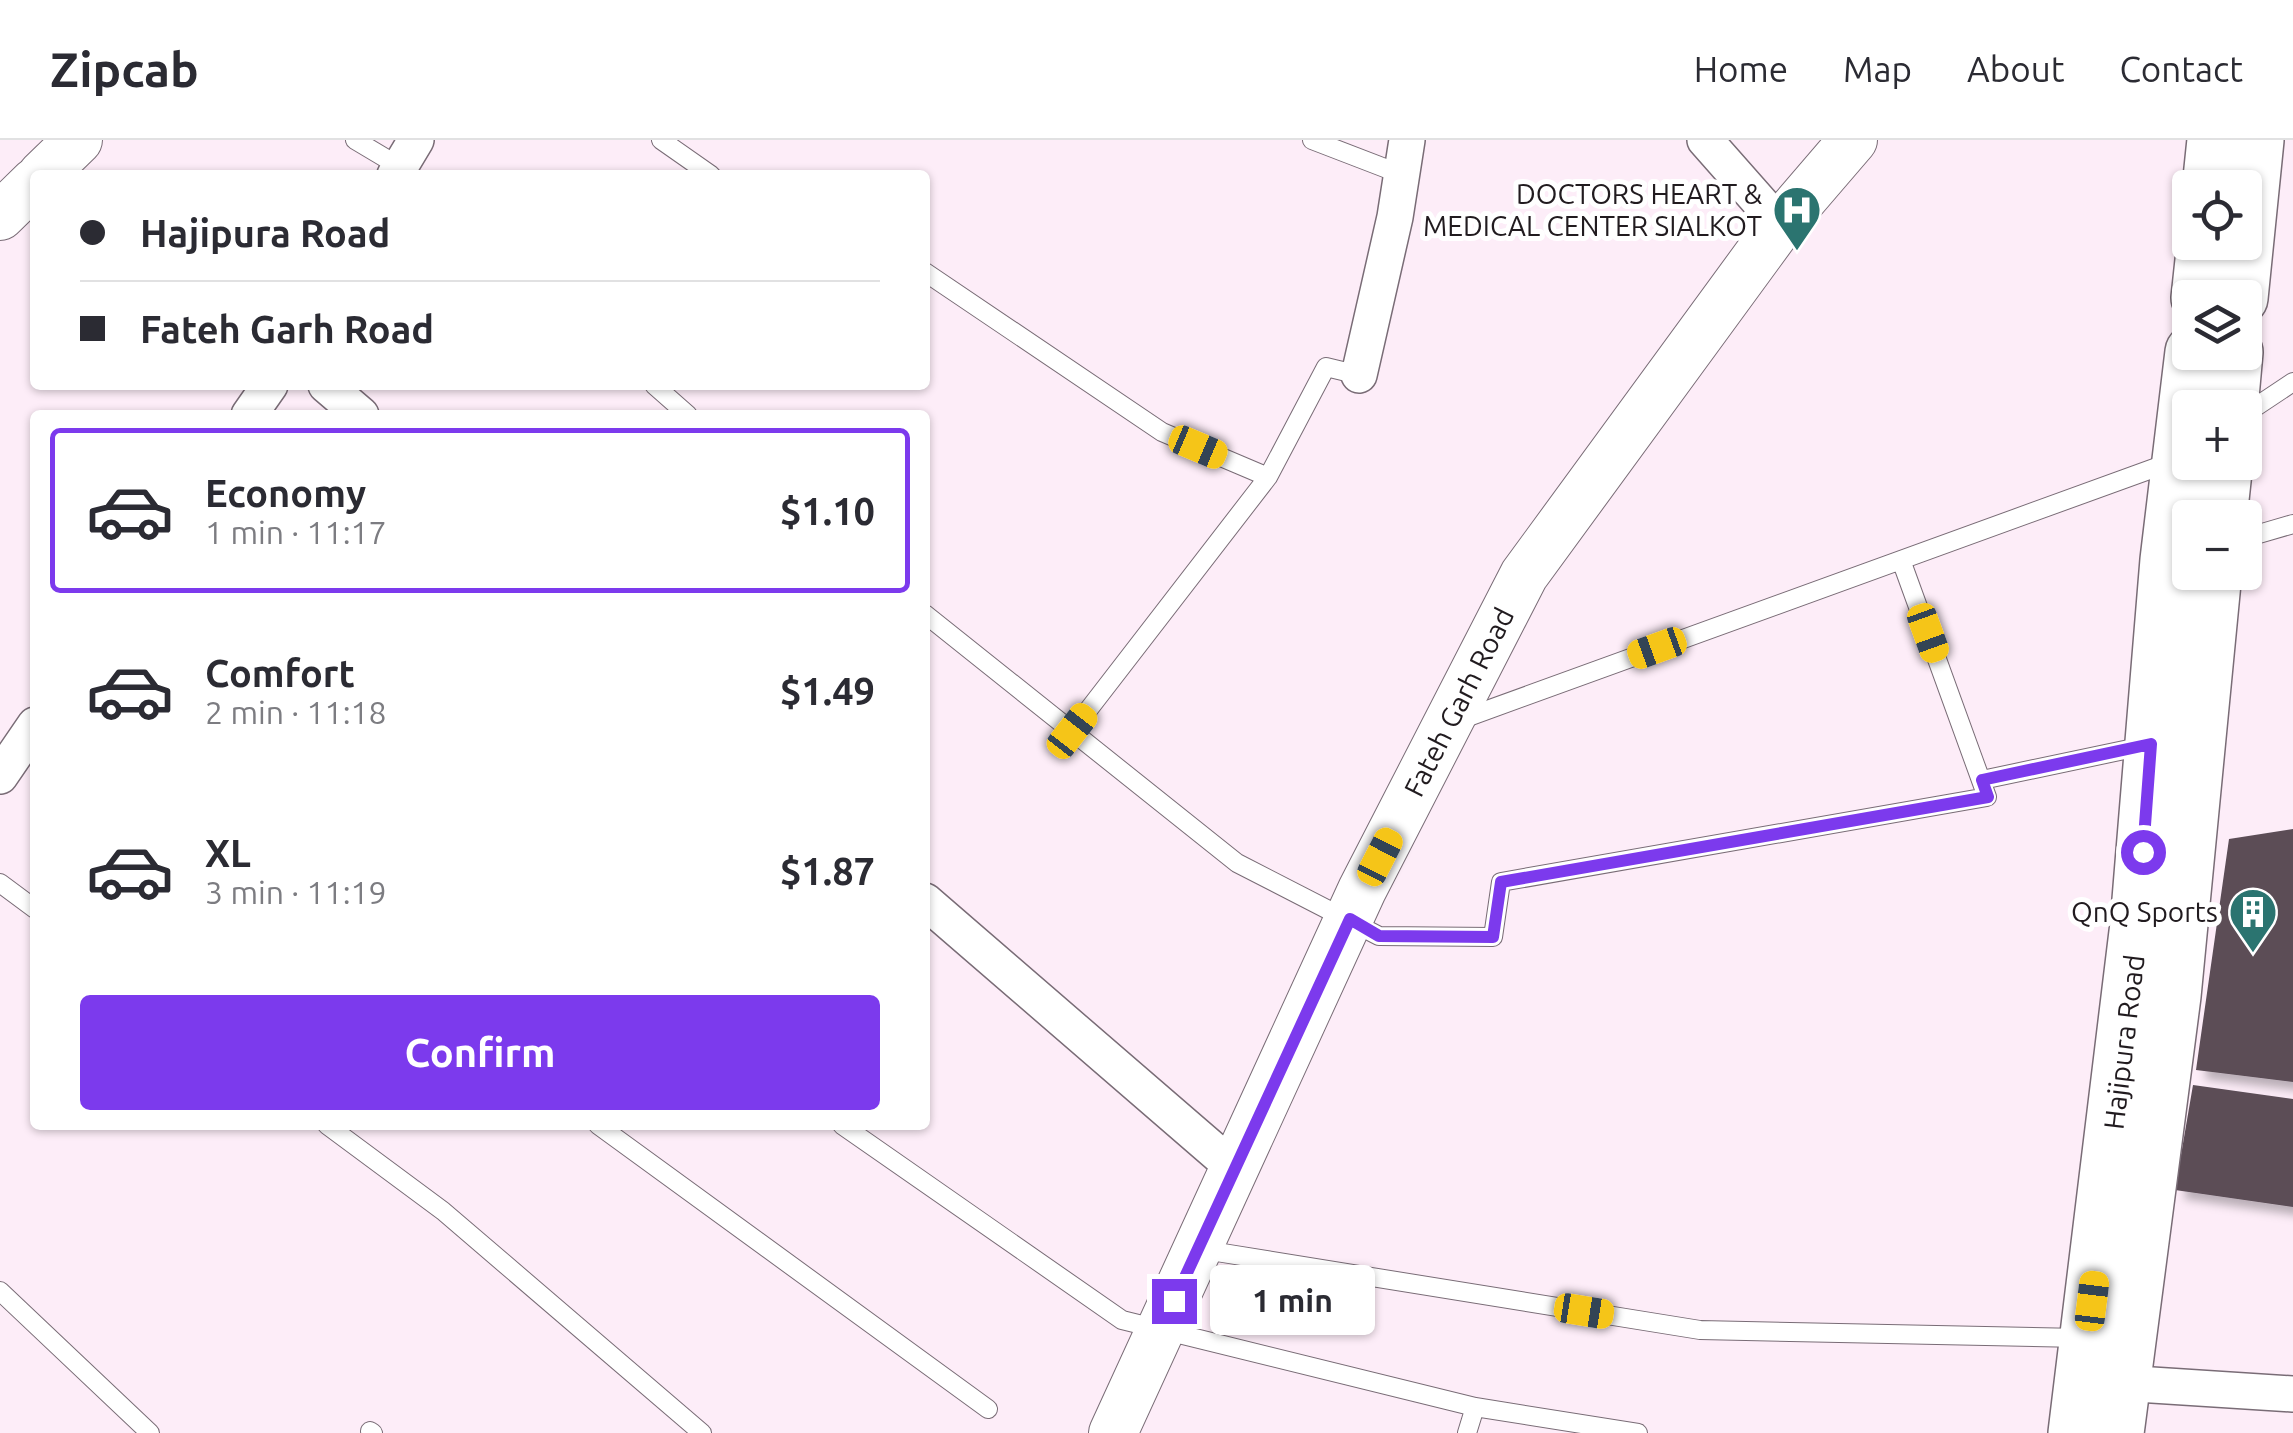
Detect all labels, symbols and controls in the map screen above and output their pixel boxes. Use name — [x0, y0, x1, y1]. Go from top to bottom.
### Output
text: Zipcab — [50, 42, 199, 96]
text: Home — [1694, 49, 1788, 89]
text: Map — [1843, 49, 1912, 89]
text: About — [1967, 49, 2064, 89]
text: Contact — [2119, 49, 2243, 89]
map controls — [2172, 170, 2262, 590]
button: locate — [2172, 170, 2262, 260]
place label: DOCTORS HEART & MEDICAL CENTER SIALKOT — [1423, 178, 1763, 241]
hospital icon: DOCTORS HEART & MEDICAL CENTER SIALKOT — [1771, 184, 1823, 252]
text: Hajipura Road — [140, 212, 390, 254]
button: layers — [2172, 280, 2262, 370]
text: Fateh Garh Road — [140, 308, 434, 350]
button: + — [2172, 390, 2262, 480]
car — [1165, 421, 1231, 473]
icon: car — [85, 466, 175, 556]
text: Economy — [205, 472, 366, 514]
text: $1.10 — [780, 490, 875, 532]
button: − — [2172, 500, 2262, 590]
text: 1 min · 11:17 — [205, 514, 387, 550]
car — [1904, 600, 1952, 666]
street label: Fateh Garh Road — [1398, 602, 1519, 801]
car — [1624, 624, 1690, 672]
icon: car — [85, 646, 175, 736]
text: Comfort — [205, 652, 355, 694]
text: $1.49 — [780, 670, 875, 712]
text: 2 min · 11:18 — [205, 694, 387, 730]
car — [1042, 698, 1102, 764]
car — [1353, 823, 1407, 891]
icon: car — [85, 826, 175, 916]
route start — [2121, 830, 2166, 875]
text: XL — [205, 832, 251, 874]
text: $1.87 — [780, 850, 875, 892]
text: 3 min · 11:19 — [205, 874, 387, 910]
building icon: QnQ Sports — [2227, 886, 2279, 954]
place label: QnQ Sports — [2071, 896, 2218, 927]
street label: Hajipura Road — [2097, 953, 2150, 1131]
button: Confirm — [80, 995, 880, 1110]
callout: 1 min — [1209, 1266, 1374, 1336]
car — [2073, 1269, 2111, 1333]
route end — [1152, 1279, 1197, 1324]
text: 1 min — [1252, 1282, 1333, 1318]
car — [1552, 1291, 1616, 1331]

